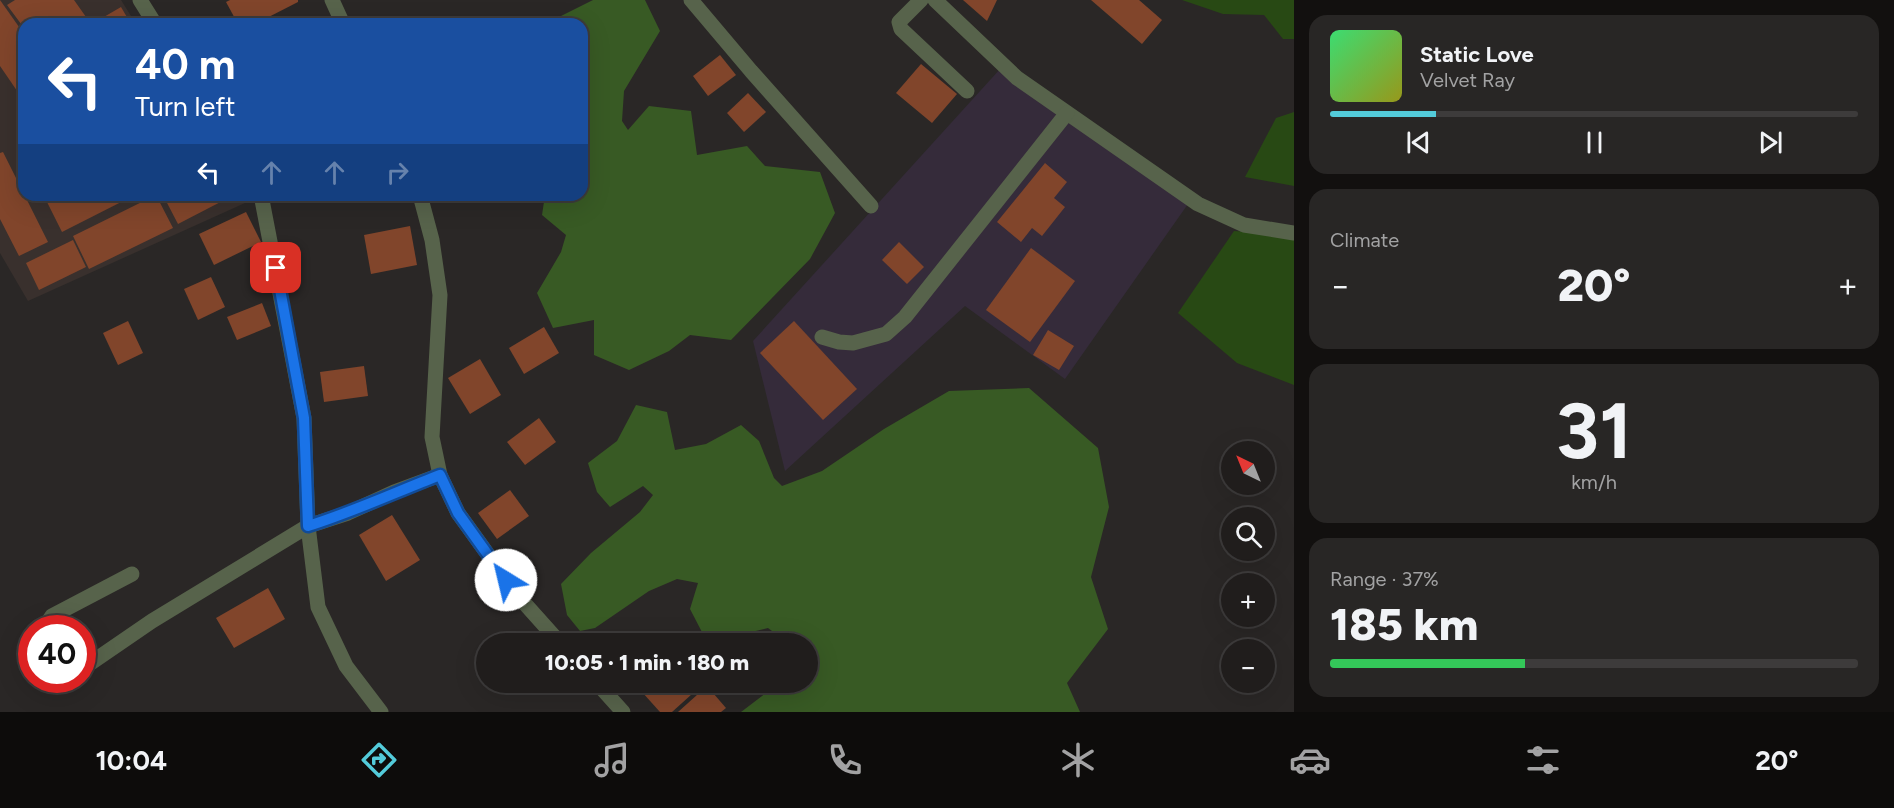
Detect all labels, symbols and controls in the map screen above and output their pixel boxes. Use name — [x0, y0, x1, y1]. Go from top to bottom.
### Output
text: 40 m — [135, 39, 235, 90]
text: Static Love — [1420, 41, 1534, 68]
icon: left — [36, 42, 114, 120]
text: Velvet Ray — [1420, 68, 1515, 92]
text: Turn left — [135, 90, 235, 123]
icon: previous — [1402, 126, 1435, 159]
icon: pause — [1578, 126, 1611, 159]
icon: next — [1754, 126, 1787, 159]
icon: left — [192, 156, 225, 189]
icon: ahead — [255, 156, 288, 189]
icon: ahead — [318, 156, 351, 189]
icon: right — [381, 156, 414, 189]
text: Climate — [1330, 228, 1399, 252]
pin — [250, 242, 301, 293]
icon: arrive — [259, 251, 292, 284]
text: 20° — [1557, 258, 1631, 312]
text: − — [1330, 266, 1351, 305]
text: + — [1837, 266, 1858, 305]
text: 31 — [1556, 384, 1632, 478]
north arrow — [1221, 441, 1275, 495]
map controls — [1221, 441, 1275, 693]
text: km/h — [1571, 470, 1617, 494]
button: search — [1221, 507, 1275, 561]
position arrow — [474, 548, 538, 612]
text: Range · 37% — [1330, 567, 1439, 591]
button: + — [1221, 573, 1275, 627]
text: 185 km — [1330, 597, 1478, 651]
speed limit sign: 40 — [18, 615, 96, 693]
button: − — [1221, 639, 1275, 693]
text: 10:05 · 1 min · 180 m — [545, 649, 749, 676]
icon: directions — [358, 739, 400, 781]
icon: music — [591, 739, 633, 781]
icon: phone — [824, 739, 866, 781]
icon: climate — [1057, 739, 1099, 781]
icon: car — [1289, 739, 1331, 781]
icon: filters — [1522, 739, 1564, 781]
text: 10:04 — [95, 744, 167, 777]
text: 20° — [1755, 744, 1799, 777]

